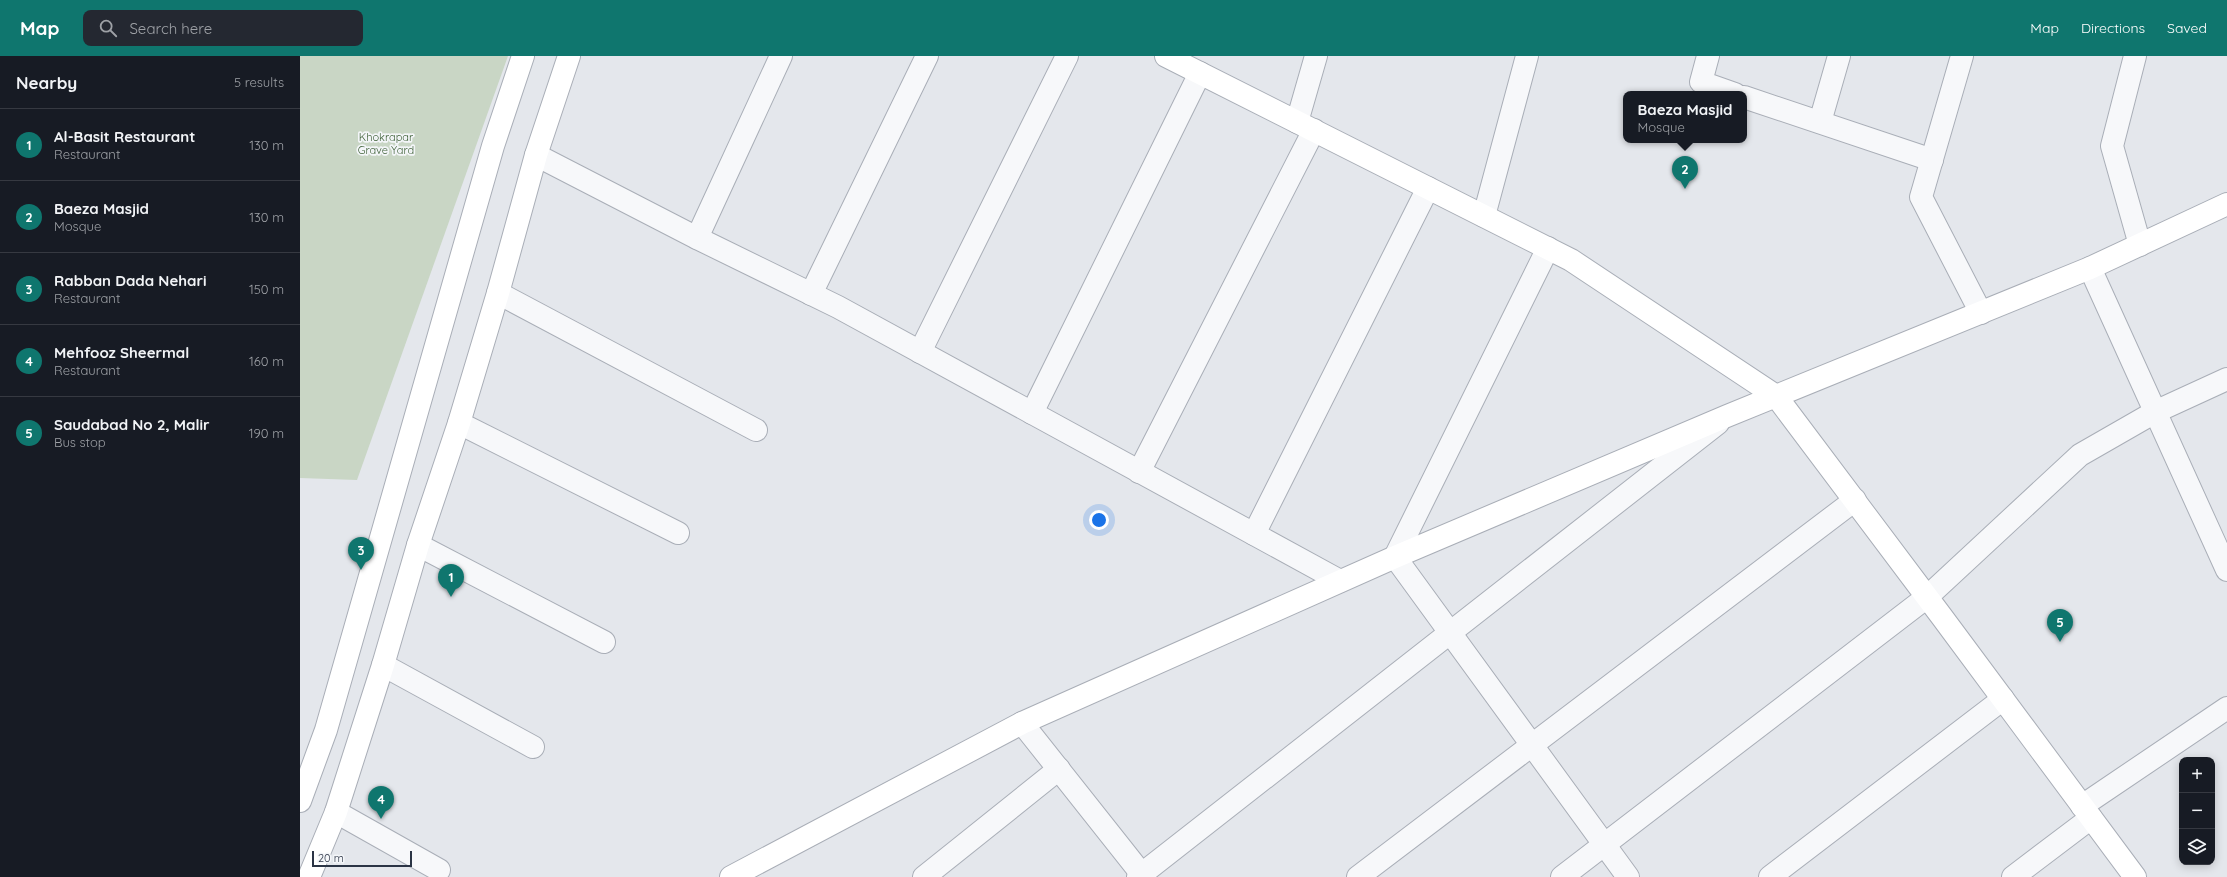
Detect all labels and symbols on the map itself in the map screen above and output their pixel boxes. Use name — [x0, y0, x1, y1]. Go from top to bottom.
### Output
park label: Khokrapar Grave Yard — [358, 130, 414, 157]
pin: 2 — [1672, 156, 1698, 189]
your location — [1089, 510, 1109, 530]
pin: 3 — [348, 537, 374, 570]
pin: 1 — [438, 564, 464, 597]
pin: 5 — [2047, 609, 2073, 642]
pin: 4 — [368, 786, 394, 819]
scale bar — [312, 849, 412, 868]

